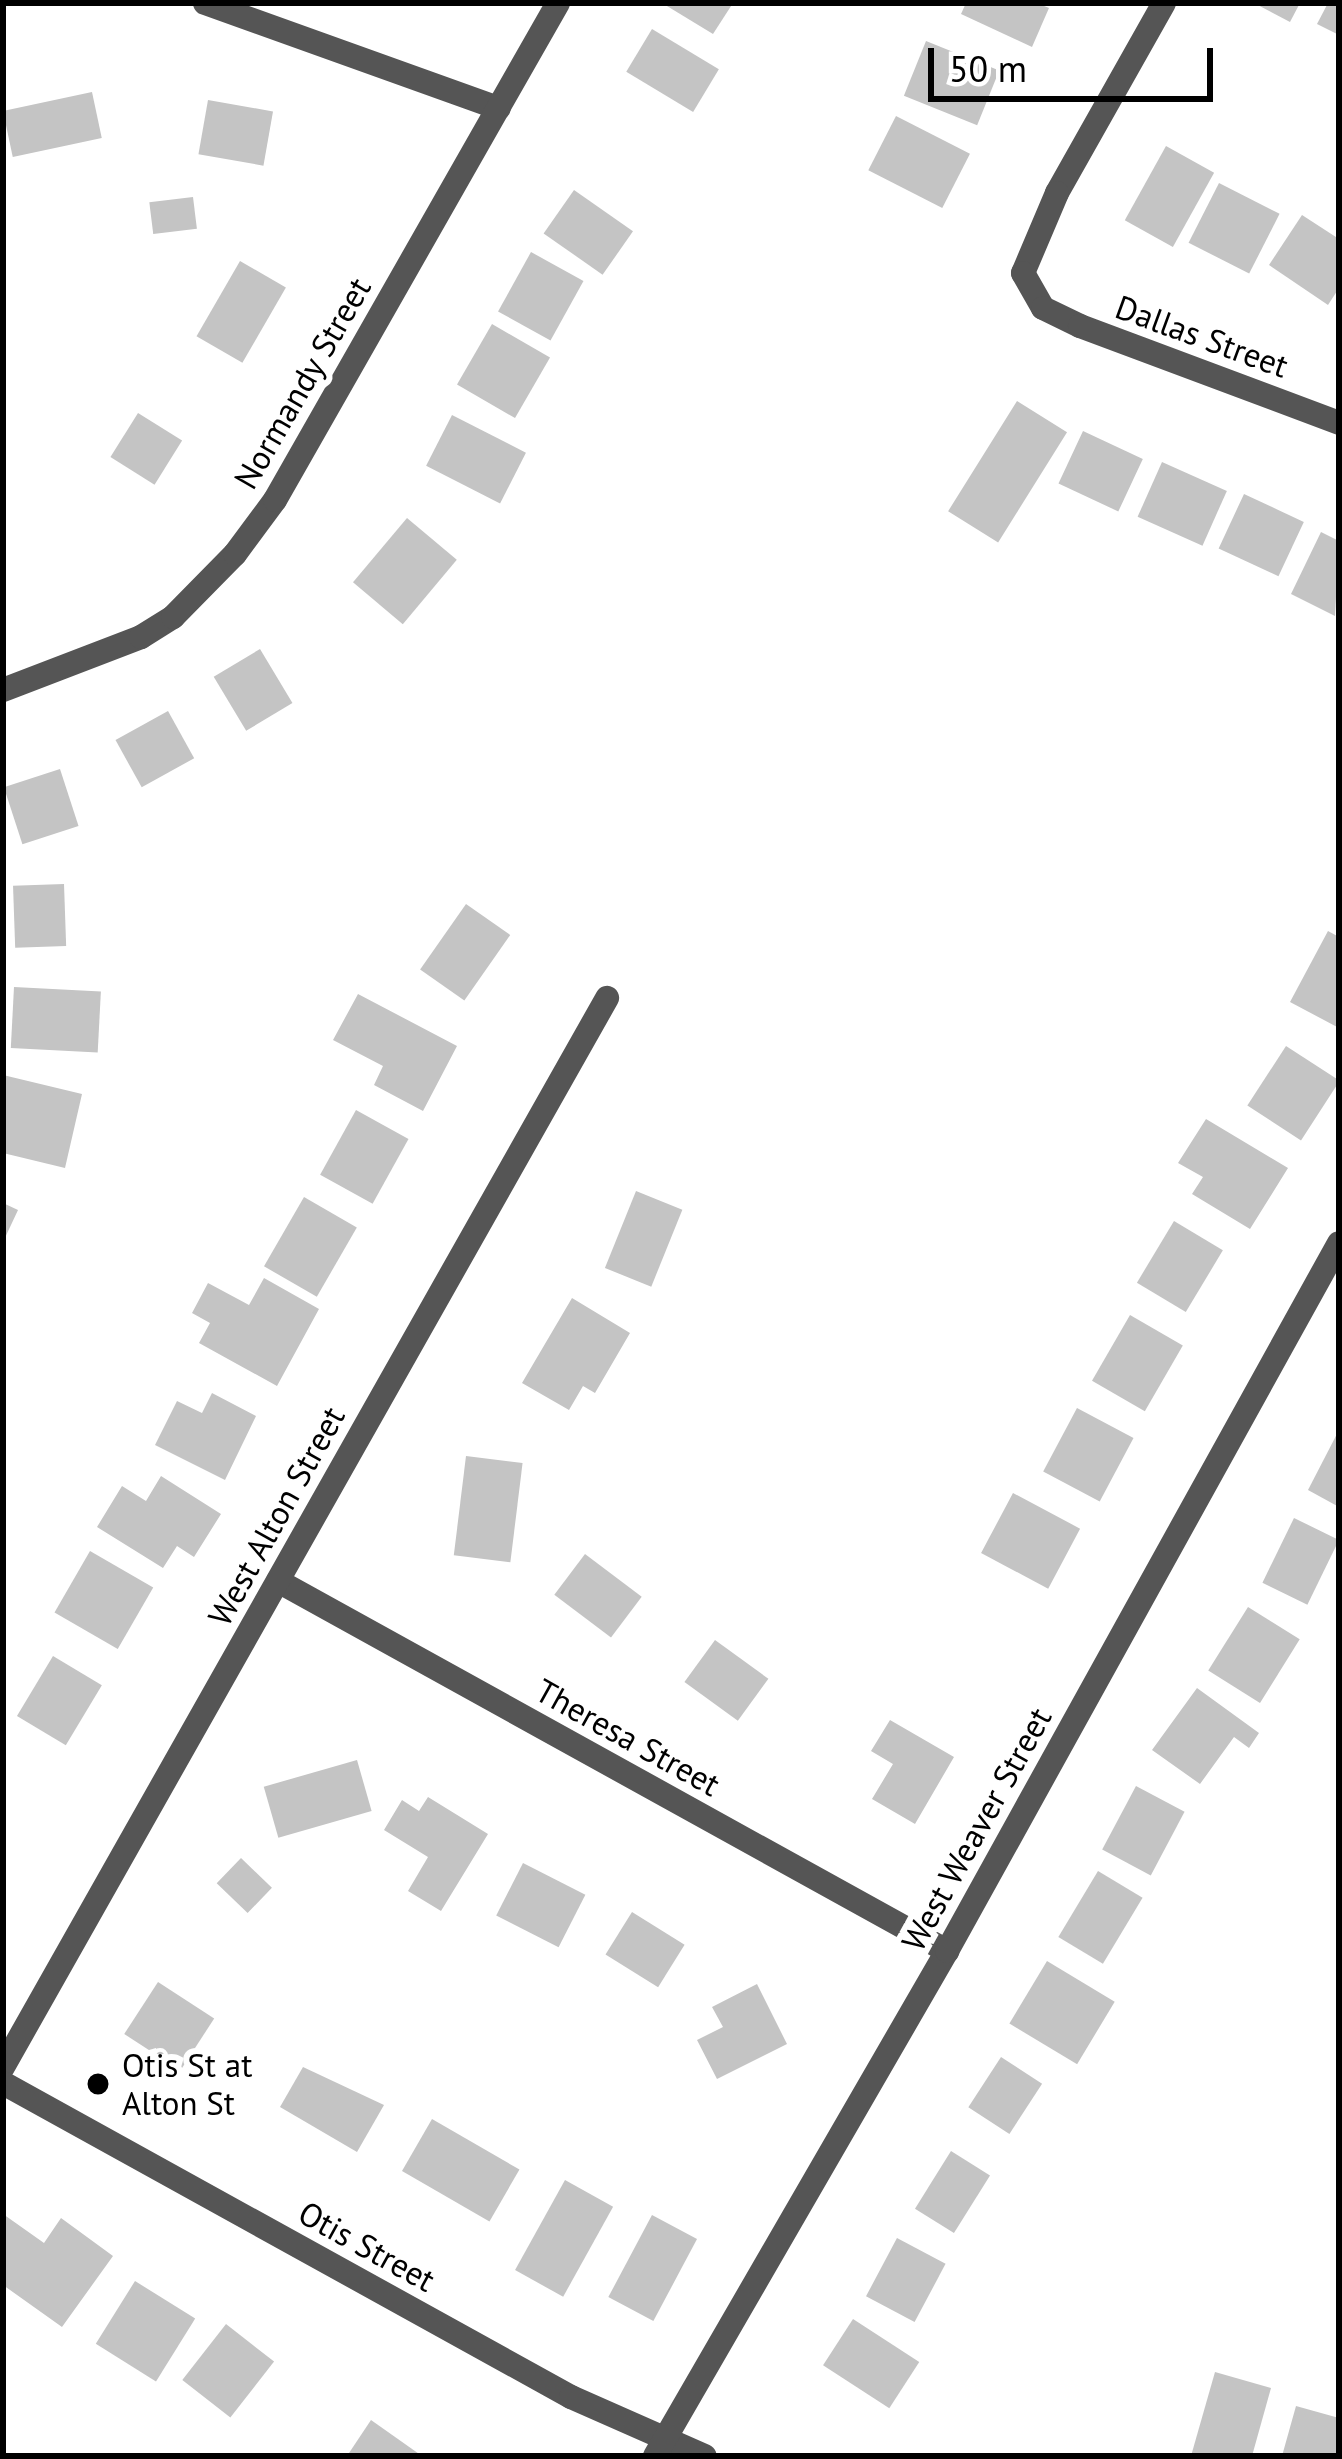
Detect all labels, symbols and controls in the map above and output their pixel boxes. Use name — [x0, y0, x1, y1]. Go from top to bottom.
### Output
scale bar — [934, 24, 1219, 98]
text: 50 m — [949, 45, 1027, 92]
street label: Normandy Street — [225, 270, 379, 496]
street label: Dallas Street — [1110, 287, 1294, 385]
street label: West Alton Street — [199, 1399, 353, 1633]
street label: Theresa Street — [529, 1670, 727, 1804]
street label: West Weaver Street — [893, 1700, 1059, 1958]
place label: Otis St at Alton St — [122, 2045, 252, 2123]
marker: Otis St at Alton St — [85, 2071, 111, 2097]
street label: Otis Street — [292, 2192, 442, 2300]

